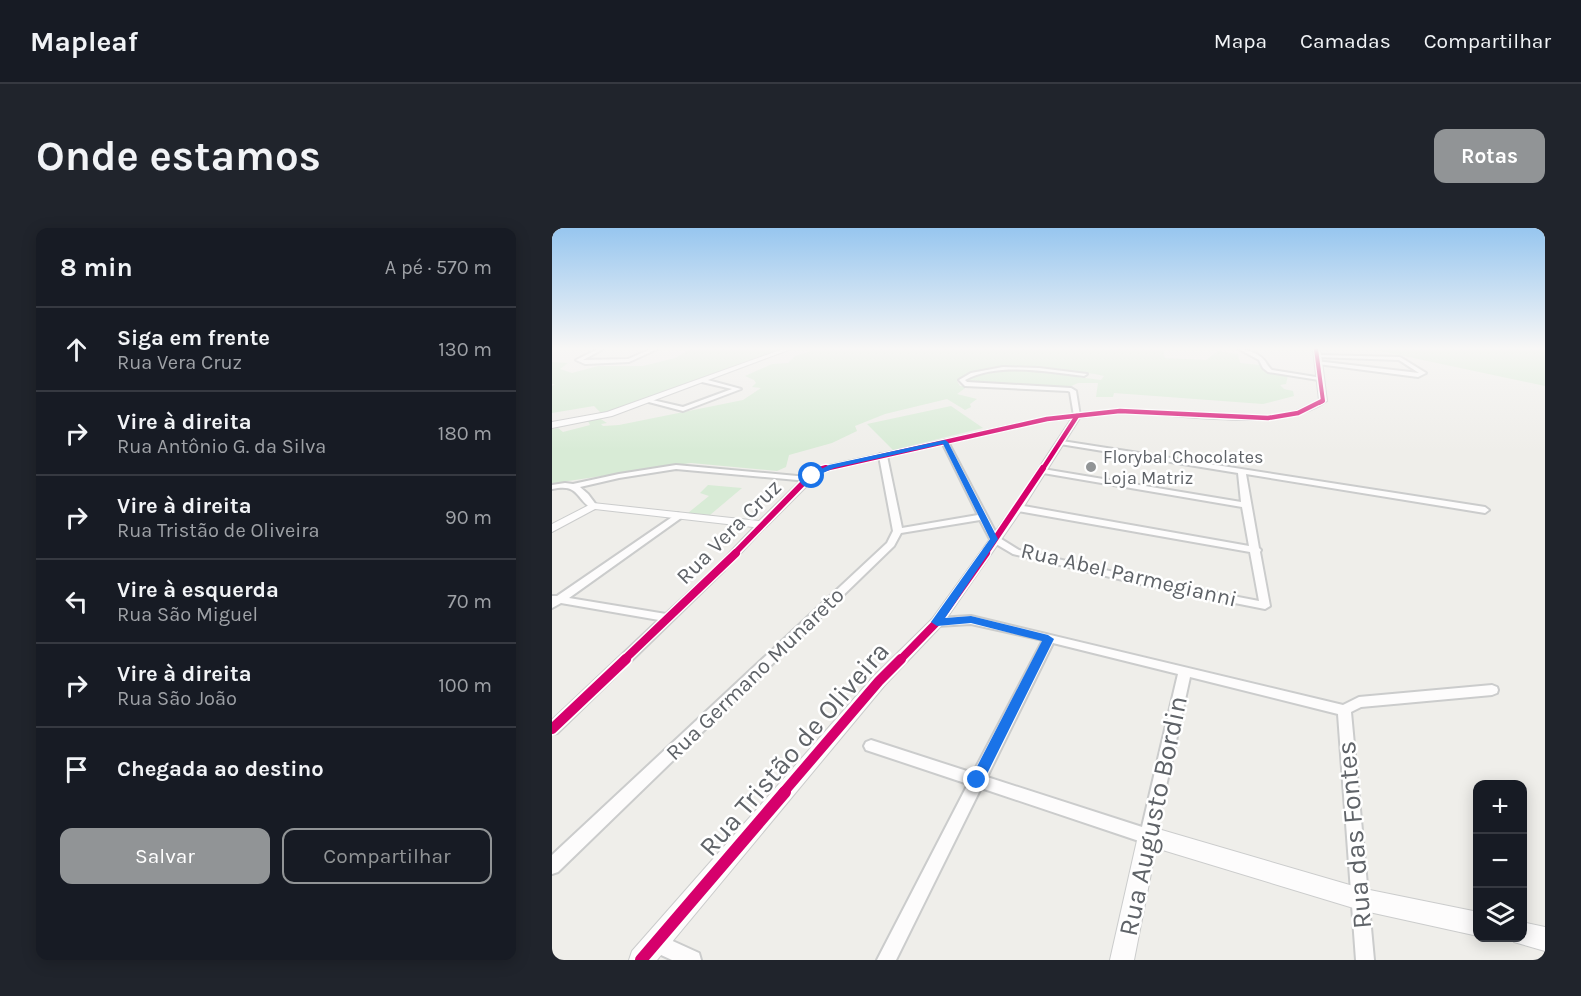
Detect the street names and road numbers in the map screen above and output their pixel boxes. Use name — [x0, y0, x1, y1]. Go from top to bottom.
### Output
street label: Rua Vera Cruz — [671, 474, 787, 590]
street label: Rua Abel Parmegianni — [1018, 537, 1240, 613]
street label: Rua Germano Munareto — [660, 582, 850, 766]
street label: Rua Tristão de Oliveira — [692, 635, 896, 863]
street label: Rua Augusto Bordin — [1112, 693, 1194, 939]
street label: Rua das Fontes — [1330, 740, 1378, 930]

